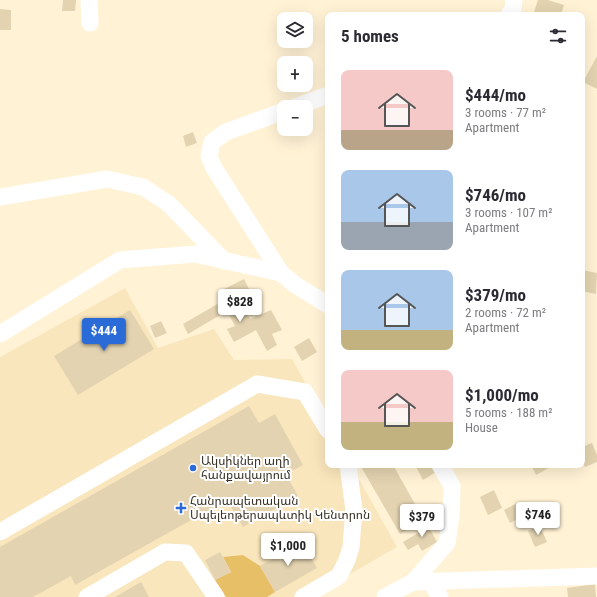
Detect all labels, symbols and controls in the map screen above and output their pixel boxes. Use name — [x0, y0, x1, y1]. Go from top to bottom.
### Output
map controls — [277, 12, 313, 136]
button: layers — [277, 12, 313, 48]
icon: filters — [547, 25, 569, 47]
text: 5 homes — [341, 26, 399, 46]
button: + — [277, 56, 313, 92]
text: $444/mo — [465, 85, 526, 105]
icon: home — [373, 86, 421, 134]
button: − — [277, 100, 313, 136]
text: 3 rooms · 77 m² — [465, 105, 546, 120]
text: Apartment — [465, 120, 519, 135]
text: $746/mo — [465, 185, 526, 205]
icon: home — [373, 186, 421, 234]
text: 3 rooms · 107 m² — [465, 205, 552, 220]
text: Apartment — [465, 220, 519, 235]
text: $379/mo — [465, 285, 526, 305]
icon: home — [373, 286, 421, 334]
pin: $828 — [216, 289, 264, 323]
text: $828 — [227, 294, 253, 309]
text: 2 rooms · 72 m² — [465, 305, 546, 320]
pin: $444 — [80, 318, 128, 352]
text: Apartment — [465, 320, 519, 335]
text: $444 — [91, 323, 117, 338]
text: $1,000/mo — [465, 385, 539, 405]
icon: home — [373, 386, 421, 434]
text: 5 rooms · 188 m² — [465, 405, 552, 420]
text: House — [465, 420, 498, 435]
place label: Ակսիկներ աղի հանքավայրում — [201, 454, 291, 482]
marker: Ակսիկներ աղի հանքավայրում — [188, 463, 198, 473]
place label: Հանրապետական Սպելեոթերապևտիկ Կենտրոն — [190, 494, 370, 522]
marker: Հանրապետական Սպելեոթերապևտիկ Կենտրոն — [175, 502, 187, 514]
pin: $746 — [514, 502, 562, 536]
pin: $379 — [398, 504, 446, 538]
text: $746 — [525, 507, 551, 522]
text: $379 — [409, 509, 435, 524]
pin: $1,000 — [255, 533, 321, 567]
text: $1,000 — [270, 538, 306, 553]

